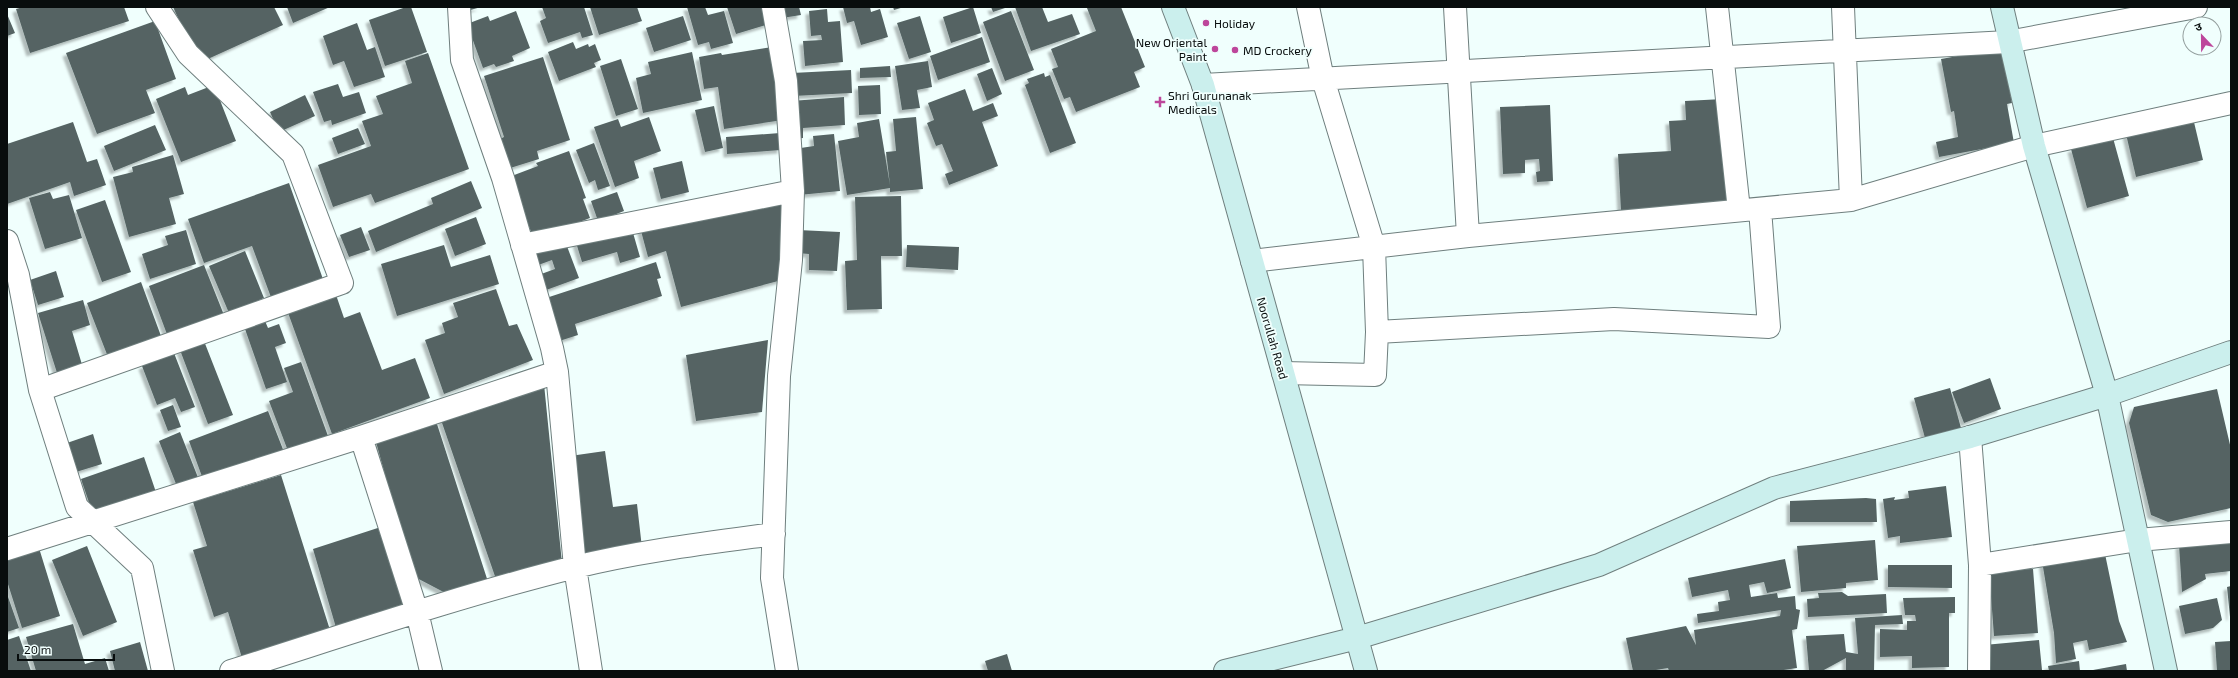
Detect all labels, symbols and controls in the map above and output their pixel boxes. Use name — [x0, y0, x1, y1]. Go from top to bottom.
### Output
place label: Holiday — [1214, 16, 1256, 30]
north arrow — [2182, 16, 2222, 56]
marker: Holiday — [1201, 18, 1211, 28]
text: उ — [2193, 19, 2204, 33]
place label: New Oriental Paint — [1136, 35, 1207, 63]
place label: MD Crockery — [1243, 43, 1313, 57]
marker: New Oriental Paint — [1210, 44, 1220, 54]
marker: MD Crockery — [1230, 45, 1240, 55]
place label: Shri Gurunanak Medicals — [1168, 88, 1251, 116]
marker: Shri Gurunanak Medicals — [1155, 97, 1165, 107]
street label: Noorullah Road — [1255, 295, 1291, 381]
scale bar — [18, 636, 114, 662]
text: 20 m — [24, 642, 51, 656]

